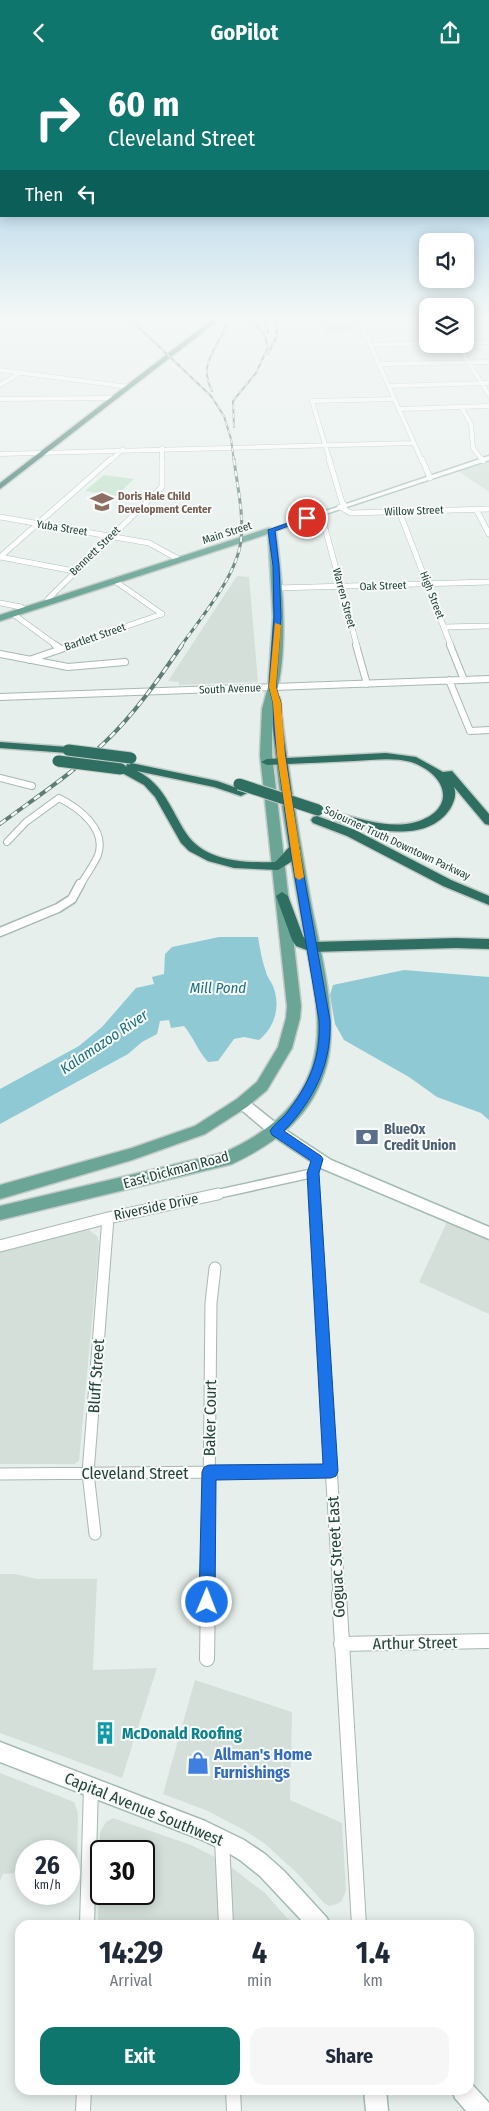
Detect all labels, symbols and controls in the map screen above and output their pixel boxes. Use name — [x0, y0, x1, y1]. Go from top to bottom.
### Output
icon: back — [25, 19, 53, 47]
text: GoPilot — [211, 19, 278, 46]
icon: share — [436, 19, 464, 47]
text: 60 m — [108, 83, 179, 125]
icon: right — [25, 85, 90, 150]
text: Cleveland Street — [108, 125, 255, 152]
icon: left — [73, 180, 101, 208]
text: Then — [25, 183, 63, 206]
map controls — [419, 233, 474, 353]
button: sound — [419, 233, 474, 288]
button: layers — [419, 298, 474, 353]
school or university icon: Doris Hale Child Development Center — [89, 489, 115, 515]
place label: Doris Hale Child Development Center — [118, 490, 213, 516]
pin — [286, 497, 328, 539]
street label: Willow Street — [384, 503, 444, 519]
icon: arrive — [293, 504, 321, 532]
street label: Yuba Street — [36, 518, 89, 539]
street label: Main Street — [201, 519, 254, 547]
street label: Bennett Street — [67, 523, 123, 578]
street label: Warren Street — [330, 567, 358, 630]
street label: High Street — [417, 569, 447, 621]
street label: Oak Street — [359, 579, 407, 593]
street label: Bartlett Street — [63, 620, 128, 654]
street label: South Avenue — [199, 681, 261, 697]
street label: Sojourner Truth Downtown Parkway — [322, 803, 472, 883]
water label: Mill Pond — [190, 979, 246, 997]
water label: Kalamazoo River — [57, 1006, 152, 1078]
place label: BlueOx Credit Union — [384, 1121, 456, 1154]
bank icon: BlueOx Credit Union — [354, 1124, 380, 1150]
street label: East Dickman Road — [121, 1148, 231, 1192]
street label: Riverside Drive — [112, 1190, 200, 1224]
street label: Bluff Street — [84, 1338, 108, 1414]
street label: Baker Court — [200, 1379, 220, 1456]
street label: Cleveland Street — [81, 1464, 189, 1483]
street label: Goguac Street East — [323, 1495, 349, 1618]
position arrow — [180, 1575, 232, 1627]
street label: Arthur Street — [372, 1633, 458, 1653]
building icon: McDonald Roofing — [92, 1720, 118, 1746]
place label: McDonald Roofing — [122, 1724, 242, 1743]
place label: Allman's Home Furnishings — [213, 1745, 312, 1782]
shop icon: Allman's Home Furnishings — [185, 1750, 211, 1776]
street label: Capital Avenue Southwest — [62, 1768, 227, 1850]
speed limit sign: 30 — [90, 1840, 155, 1905]
text: 26 — [35, 1851, 60, 1881]
text: km/h — [34, 1878, 61, 1892]
text: 14:29 — [99, 1935, 163, 1971]
text: 4 — [252, 1935, 267, 1971]
text: 1.4 — [356, 1935, 390, 1971]
text: Arrival — [110, 1971, 152, 1990]
text: min — [247, 1971, 272, 1990]
text: km — [363, 1971, 383, 1990]
button: Exit — [40, 2027, 240, 2085]
button: Share — [250, 2027, 449, 2085]

